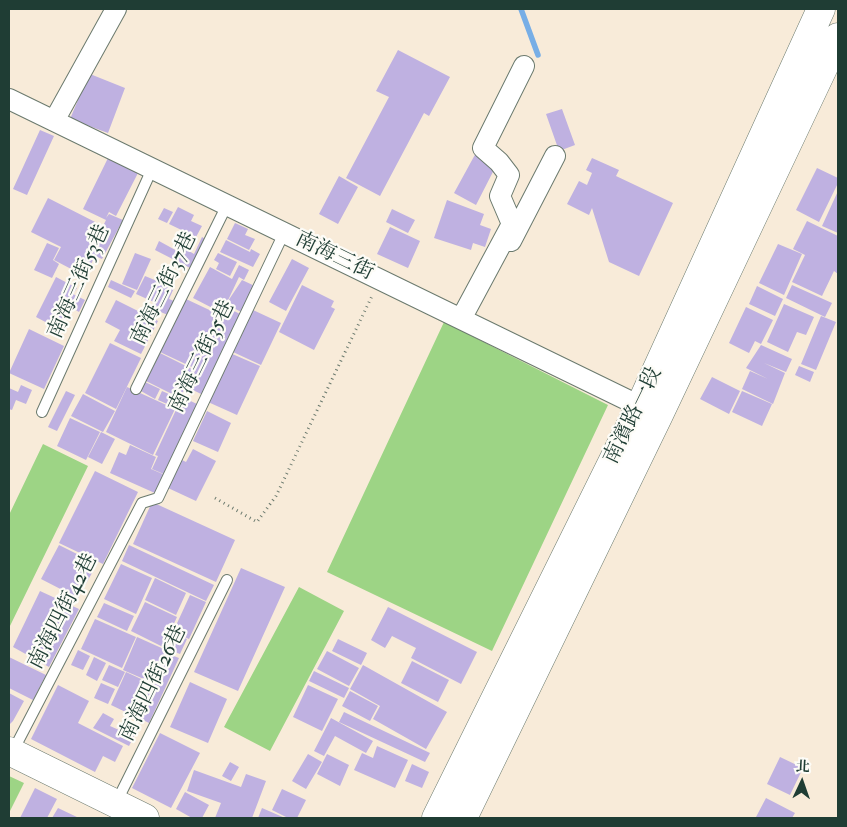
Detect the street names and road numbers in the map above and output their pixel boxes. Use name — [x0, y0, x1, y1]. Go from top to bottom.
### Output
street label: 南海三街53巷 — [44, 221, 116, 343]
street label: 南海三街 — [291, 227, 377, 287]
street label: 南海三街37巷 — [127, 228, 203, 350]
street label: 南海三街35巷 — [165, 297, 241, 417]
street label: 南濱路一段 — [600, 363, 668, 469]
street label: 南海四街42巷 — [24, 550, 104, 674]
street label: 南海四街26巷 — [115, 622, 193, 746]

